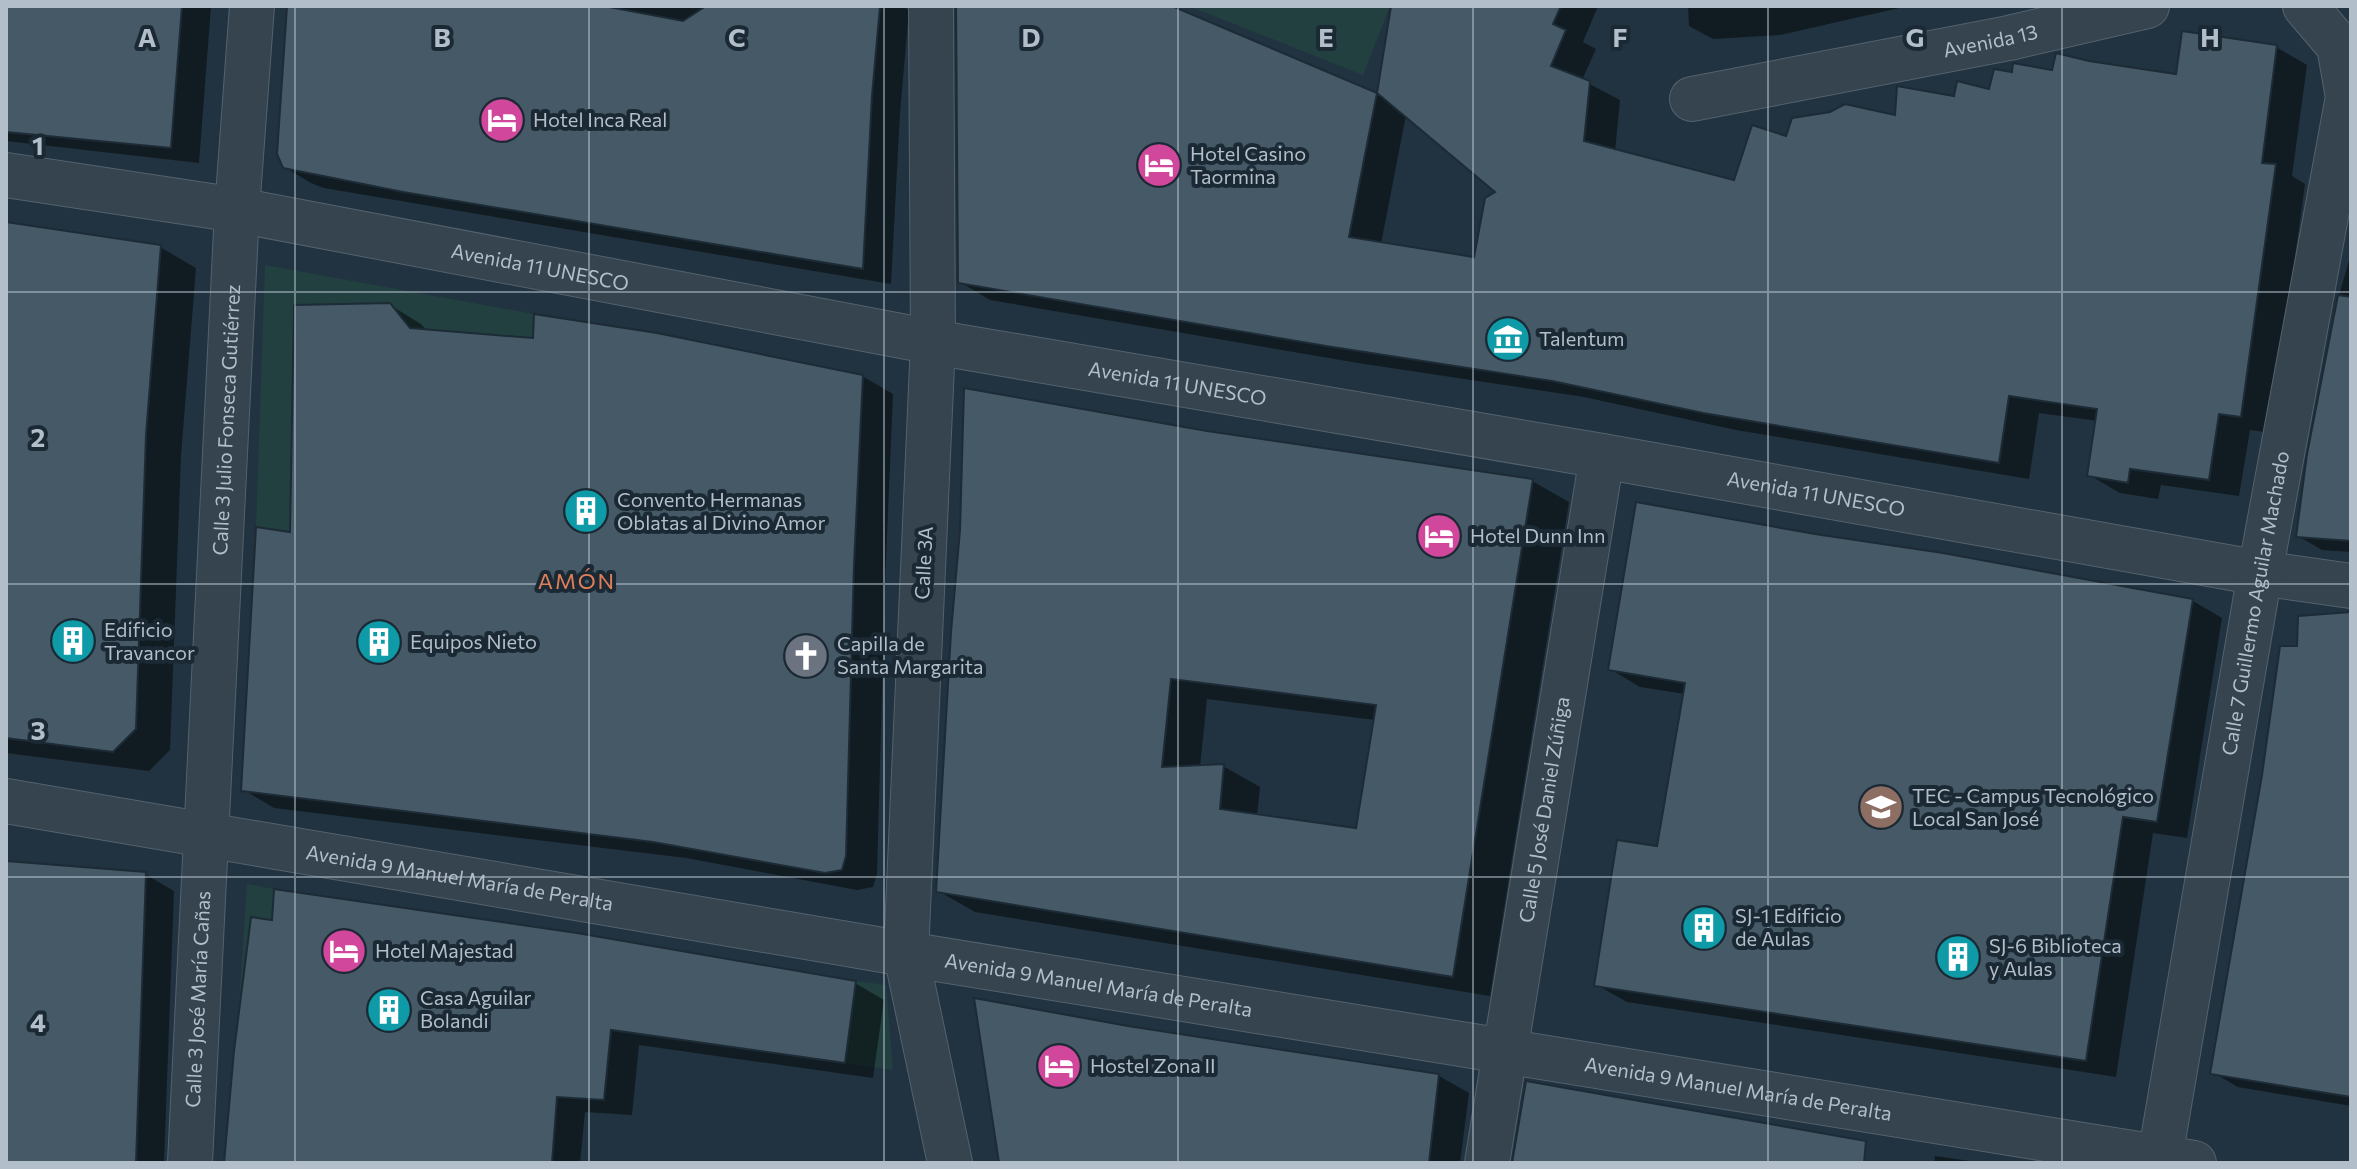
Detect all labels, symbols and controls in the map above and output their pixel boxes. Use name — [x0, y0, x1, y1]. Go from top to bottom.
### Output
street label: Avenida 13 — [1941, 19, 2040, 61]
text: A — [138, 21, 157, 52]
text: B — [433, 21, 451, 52]
text: C — [728, 21, 746, 52]
text: D — [1021, 21, 1041, 52]
text: E — [1318, 21, 1334, 52]
text: F — [1612, 21, 1628, 52]
text: G — [1906, 21, 1924, 52]
text: H — [2200, 21, 2220, 52]
hotel icon: Hotel Inca Real — [478, 96, 526, 144]
place label: Hotel Inca Real — [533, 107, 667, 131]
text: 1 — [32, 129, 44, 160]
hotel icon: Hotel Casino Taormina — [1135, 141, 1183, 189]
place label: Hotel Casino Taormina — [1190, 141, 1306, 188]
street label: Avenida 11 UNESCO — [449, 238, 631, 295]
street label: Calle 3 Julio Fonseca Gutiérrez — [207, 284, 244, 556]
museum icon: Talentum — [1484, 315, 1532, 363]
place label: Talentum — [1539, 326, 1624, 350]
street label: Avenida 11 UNESCO — [1087, 356, 1269, 410]
text: 2 — [31, 421, 45, 452]
street label: Calle 7 Guillermo Aguilar Machado — [2216, 449, 2293, 757]
street label: Avenida 11 UNESCO — [1725, 465, 1907, 521]
building icon: Convento Hermanas Oblatas al Divino Amor — [562, 487, 610, 535]
place label: Convento Hermanas Oblatas al Divino Amor — [617, 487, 825, 534]
hotel icon: Hotel Dunn Inn — [1415, 512, 1463, 560]
place label: Hotel Dunn Inn — [1470, 523, 1605, 547]
street label: Calle 3A — [909, 525, 937, 600]
district label: AMÓN — [538, 567, 616, 594]
building icon: Edificio Travancor — [49, 617, 97, 665]
place label: Edificio Travancor — [104, 617, 195, 664]
building icon: Equipos Nieto — [355, 618, 403, 666]
place label: Equipos Nieto — [410, 629, 537, 653]
place label: Capilla de Santa Margarita — [837, 631, 984, 678]
church icon: Capilla de Santa Margarita — [782, 632, 830, 680]
street label: Calle 5 José Daniel Zúñiga — [1513, 695, 1574, 924]
text: 3 — [30, 714, 46, 745]
school or university icon: TEC - Campus Tecnológico Local San José — [1857, 783, 1905, 831]
place label: TEC - Campus Tecnológico Local San José — [1912, 783, 2154, 830]
street label: Avenida 9 Manuel María de Peralta — [304, 839, 615, 915]
street label: Calle 3 José María Cañas — [180, 890, 214, 1108]
place label: SJ-1 Edificio de Aulas — [1735, 903, 1842, 950]
building icon: SJ-1 Edificio de Aulas — [1680, 904, 1728, 952]
hotel icon: Hotel Majestad — [320, 927, 368, 975]
building icon: SJ-6 Biblioteca y Aulas — [1934, 933, 1982, 981]
place label: SJ-6 Biblioteca y Aulas — [1989, 933, 2122, 980]
place label: Hotel Majestad — [375, 938, 514, 962]
street label: Avenida 9 Manuel María de Peralta — [943, 947, 1254, 1021]
place label: Casa Aguilar Bolandi — [420, 985, 532, 1032]
building icon: Casa Aguilar Bolandi — [365, 986, 413, 1034]
text: 4 — [30, 1006, 46, 1037]
hotel icon: Hostel Zona II — [1035, 1042, 1083, 1090]
street label: Avenida 9 Manuel María de Peralta — [1583, 1051, 1894, 1125]
place label: Hostel Zona II — [1090, 1053, 1216, 1077]

